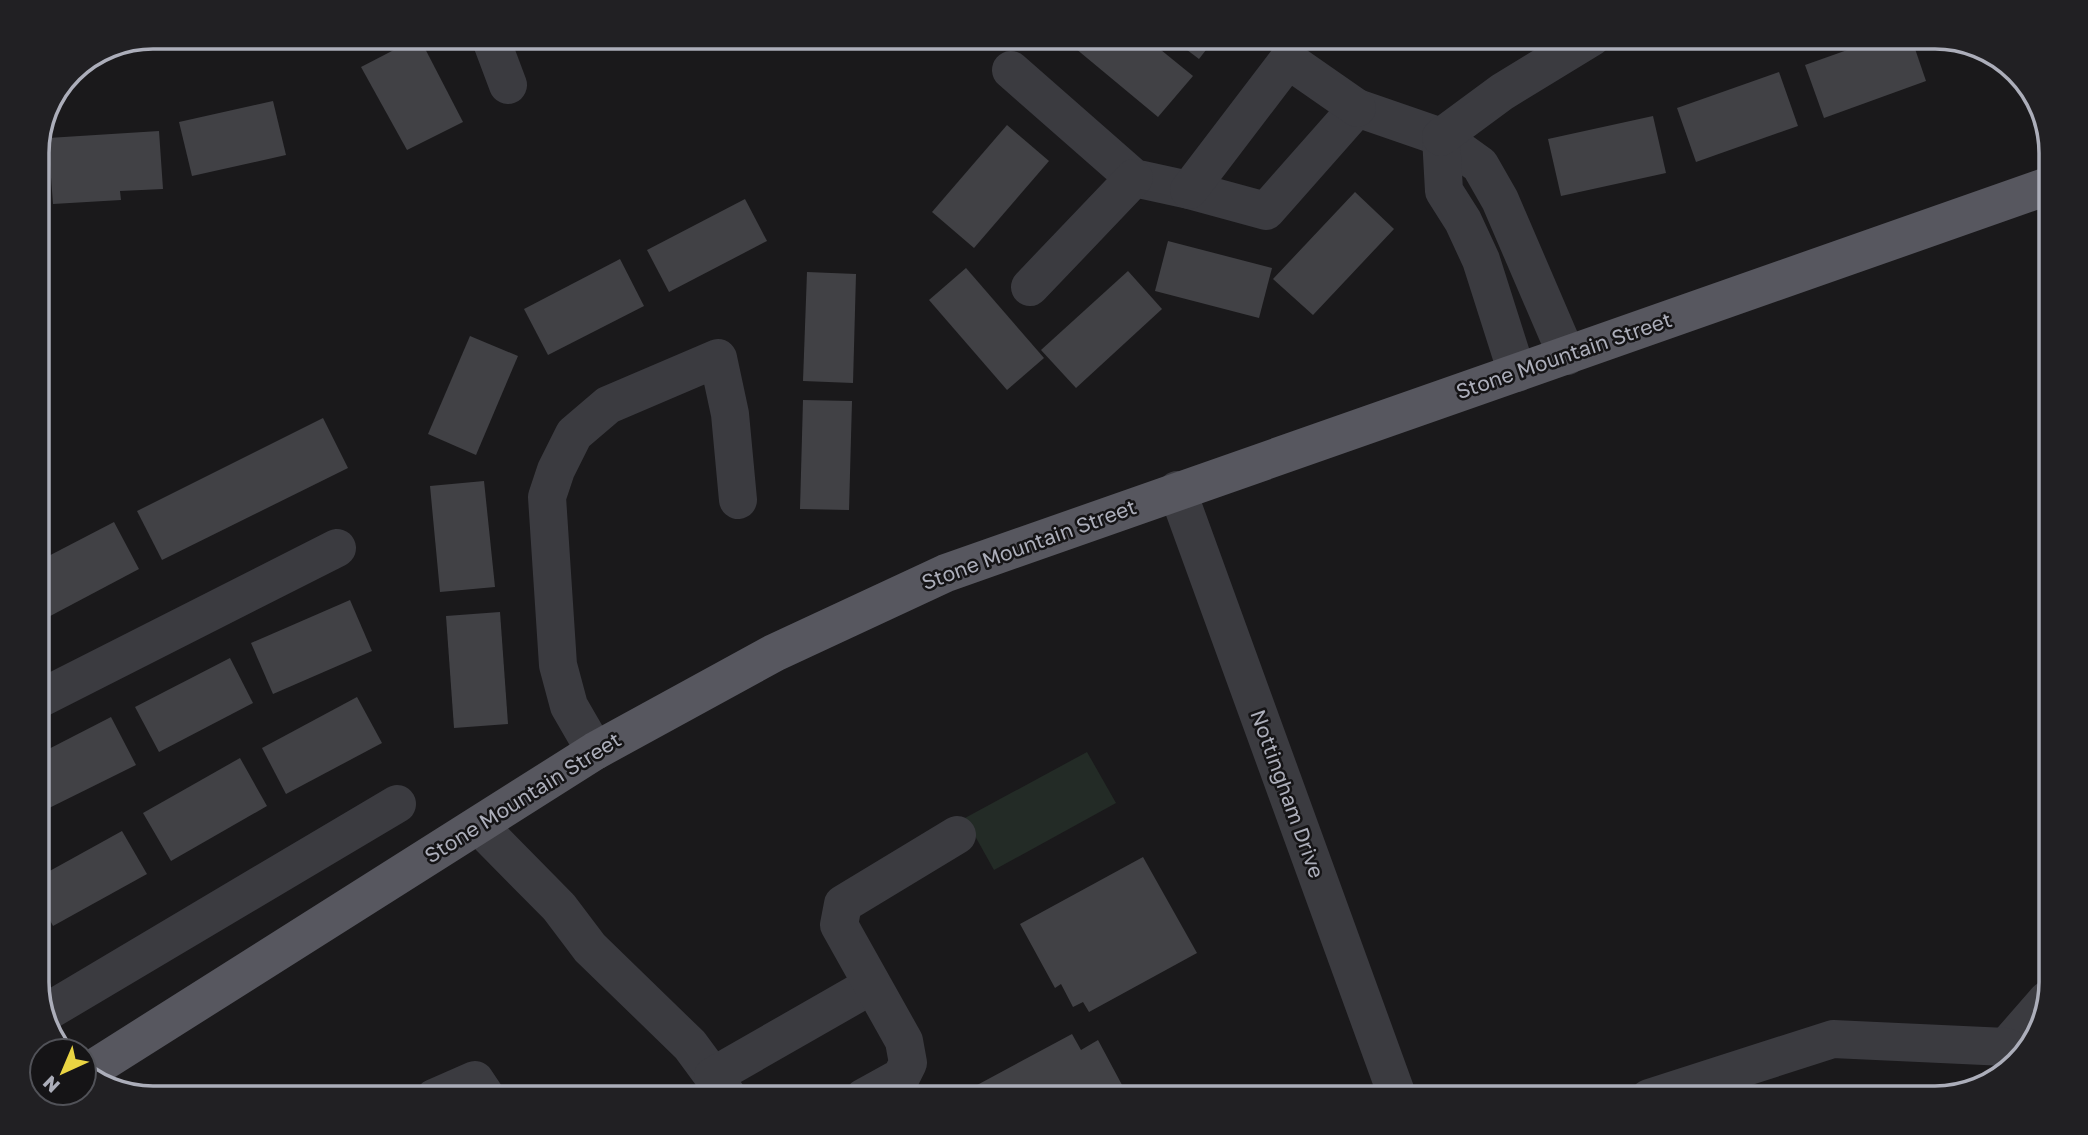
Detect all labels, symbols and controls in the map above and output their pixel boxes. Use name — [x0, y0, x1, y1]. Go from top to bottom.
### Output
street label: Stone Mountain Street — [1452, 306, 1675, 404]
street label: Stone Mountain Street — [918, 493, 1140, 595]
street label: Nottingham Drive — [1245, 706, 1330, 881]
street label: Stone Mountain Street — [419, 726, 625, 868]
north arrow — [28, 1037, 98, 1107]
text: N — [38, 1071, 64, 1098]

